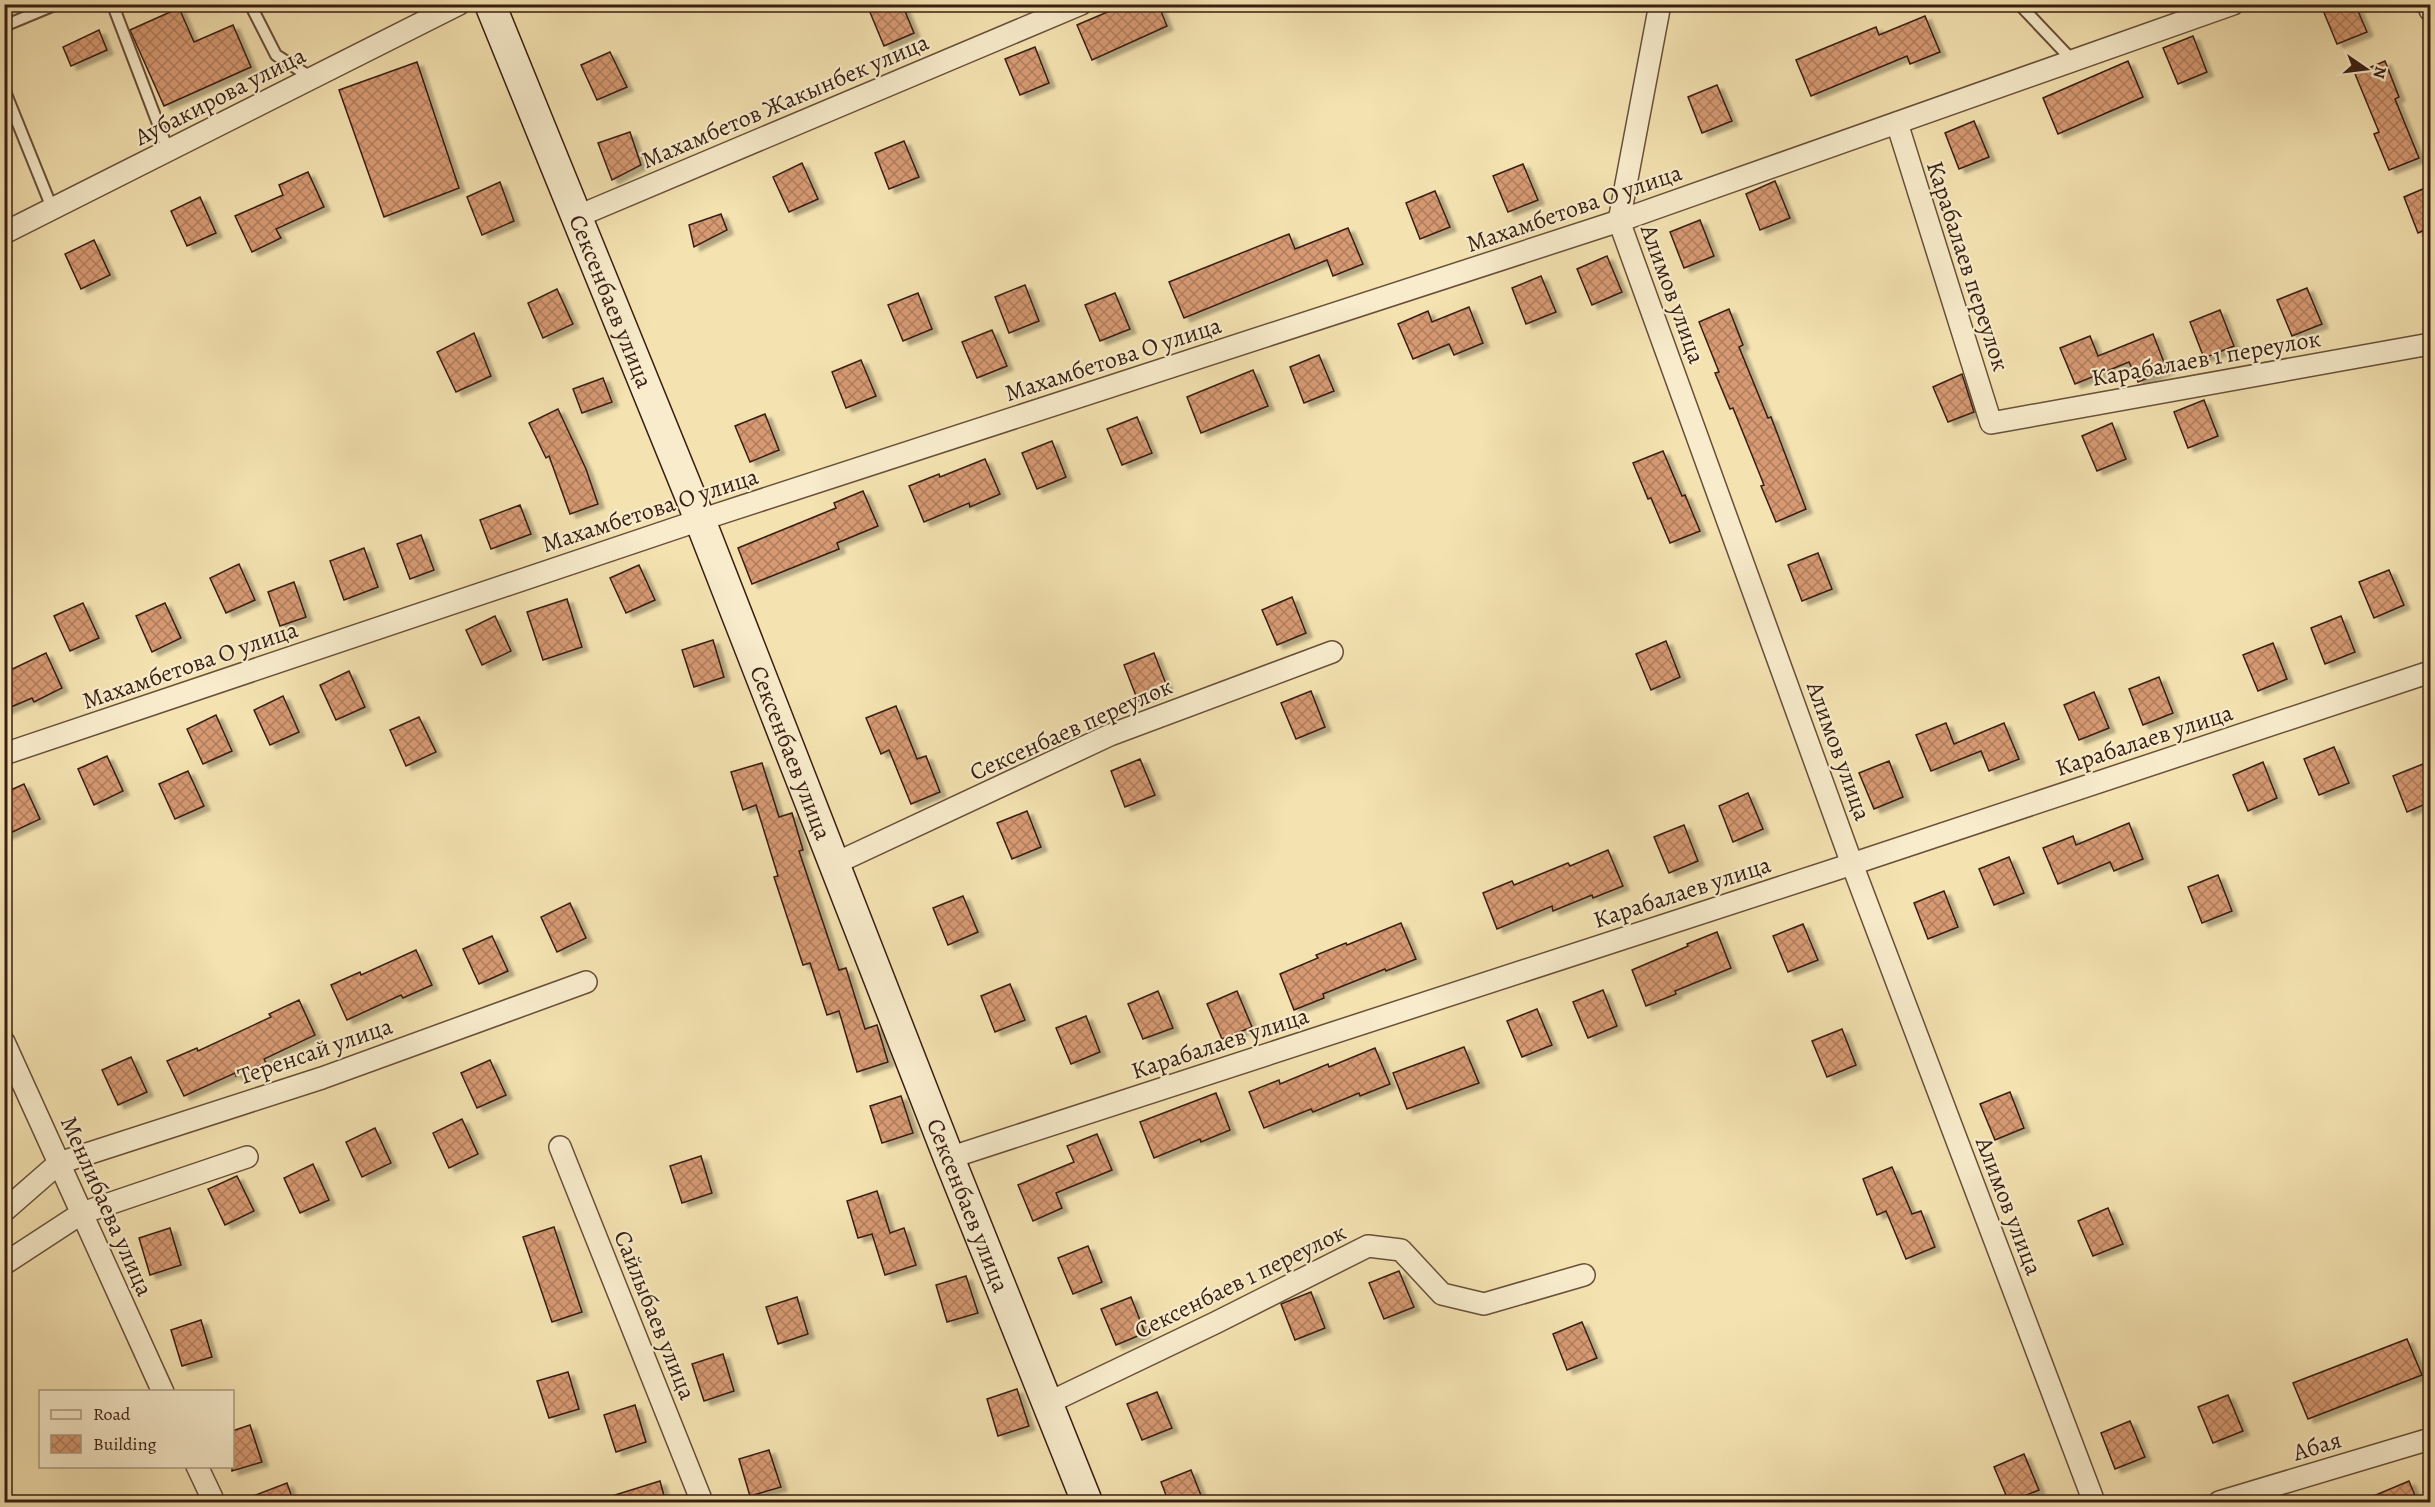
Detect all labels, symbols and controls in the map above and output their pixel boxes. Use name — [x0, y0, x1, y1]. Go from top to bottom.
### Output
street label: Махамбетов Жакынбек улица — [636, 26, 934, 176]
street label: Аубакирова улица — [128, 39, 311, 153]
north arrow — [2336, 39, 2396, 99]
text: N — [2367, 64, 2392, 81]
street label: Махамбетова О улица — [1462, 156, 1686, 260]
street label: Карабалаев переулок — [1919, 157, 2017, 375]
street label: Сексенбаев улица — [561, 210, 661, 393]
street label: Алимов улица — [1633, 219, 1713, 368]
street label: Махамбетова О улица — [1001, 309, 1225, 409]
street label: Карабалаев 1 переулок — [2089, 322, 2323, 394]
street label: Махамбетова О улица — [538, 460, 762, 560]
street label: Махамбетова О улица — [78, 613, 302, 717]
street label: Сексенбаев улица — [742, 661, 839, 845]
street label: Сексенбаев переулок — [965, 670, 1177, 788]
street label: Алимов улица — [1799, 676, 1879, 825]
street label: Карабалаев улица — [2051, 696, 2237, 784]
street label: Карабалаев улица — [1589, 848, 1775, 936]
street label: Карабалаев улица — [1127, 999, 1313, 1087]
street label: Теренсай улица — [233, 1010, 397, 1092]
street label: Менлибаева улица — [53, 1111, 161, 1301]
street label: Сексенбаев улица — [919, 1114, 1017, 1297]
street label: Алимов улица — [1968, 1131, 2050, 1280]
street label: Сексенбаев 1 переулок — [1129, 1216, 1351, 1346]
street label: Сайлыбаев улица — [606, 1226, 704, 1404]
legend — [39, 1390, 234, 1468]
text: Road — [93, 1402, 131, 1426]
street label: Абая — [2288, 1424, 2345, 1469]
text: Building — [93, 1432, 157, 1456]

